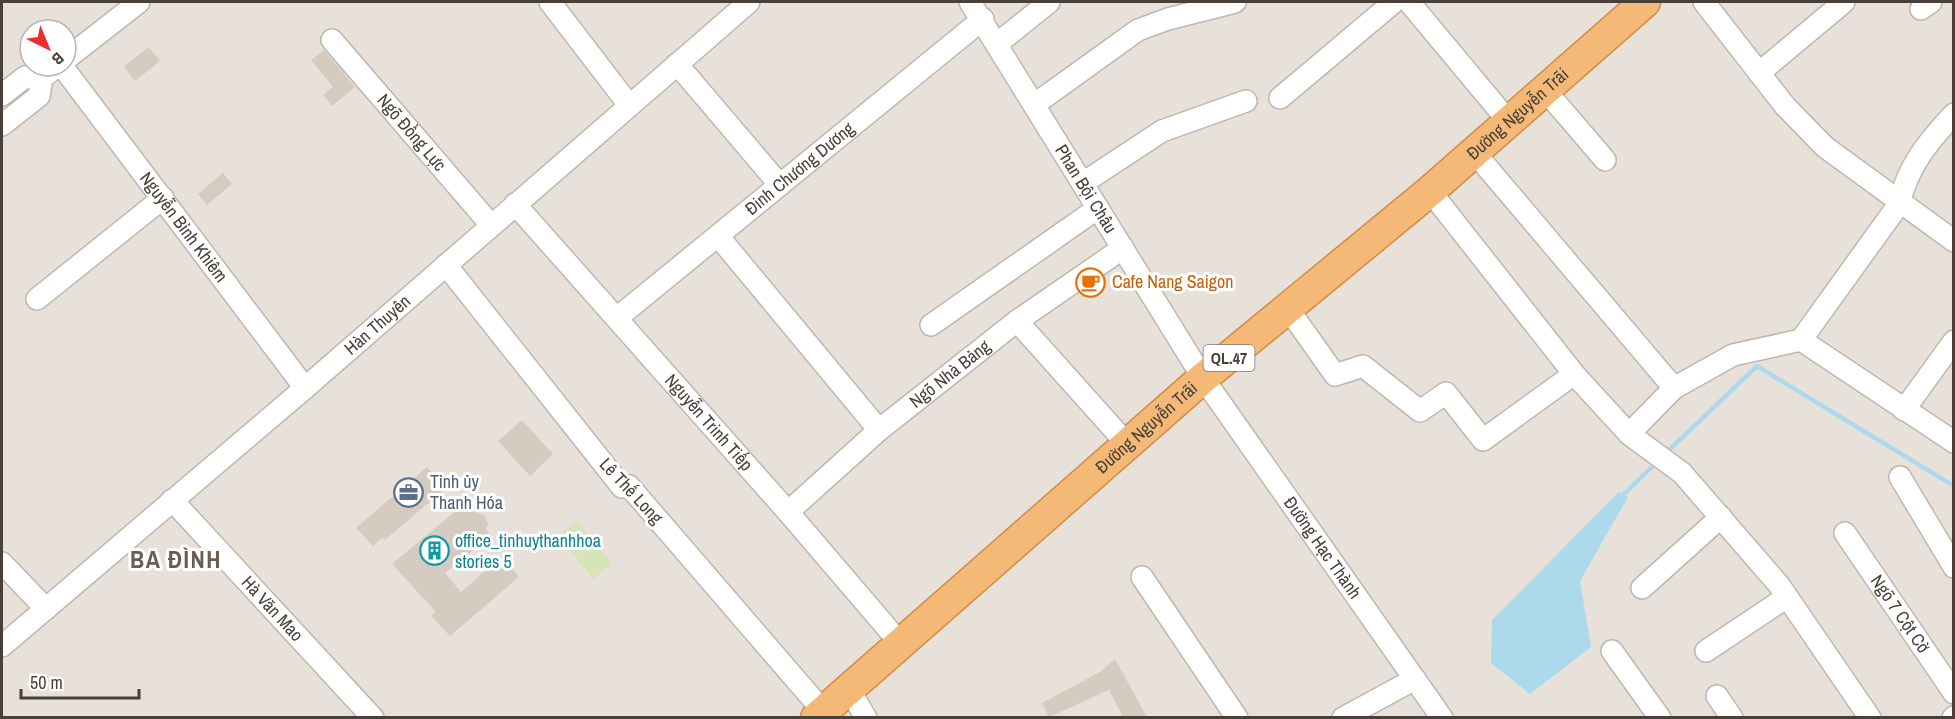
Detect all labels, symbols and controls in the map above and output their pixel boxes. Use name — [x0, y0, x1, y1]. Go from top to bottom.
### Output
north arrow — [18, 18, 78, 78]
text: B — [47, 48, 69, 70]
street label: Đường Nguyễn Trãi — [1461, 62, 1574, 165]
street label: Ngõ Đồng Lực — [372, 88, 452, 176]
street label: Đinh Chương Dương — [739, 116, 860, 221]
street label: Phan Bội Châu — [1049, 140, 1123, 238]
street label: Nguyễn Bỉnh Khiêm — [134, 167, 234, 287]
cafe icon: Cafe Nang Saigon — [1075, 266, 1107, 298]
place label: Cafe Nang Saigon — [1112, 269, 1233, 294]
street label: Hàn Thuyên — [339, 289, 416, 360]
street label: Ngõ Nhà Bảng — [904, 333, 996, 413]
road number: QL.47 — [1204, 345, 1254, 371]
street label: Nguyễn Trinh Tiếp — [659, 368, 759, 476]
street label: Đường Nguyễn Trãi — [1090, 376, 1203, 479]
street label: Lê Thế Long — [594, 452, 669, 530]
place label: Tỉnh ủy Thanh Hóa — [430, 469, 503, 515]
office icon: Tỉnh ủy Thanh Hóa — [393, 476, 425, 508]
street label: Đường Hạc Thành — [1278, 491, 1367, 604]
place label: office_tinhuythanhhoa stories 5 — [455, 528, 601, 574]
building icon: office_tinhuythanhhoa stories 5 — [418, 535, 450, 567]
district label: BA ĐÌNH — [130, 543, 222, 575]
street label: Hà Văn Mao — [236, 570, 309, 647]
street label: Ngõ 7 Cột Cờ — [1865, 570, 1936, 658]
scale bar — [21, 662, 140, 700]
text: 50 m — [30, 670, 63, 695]

